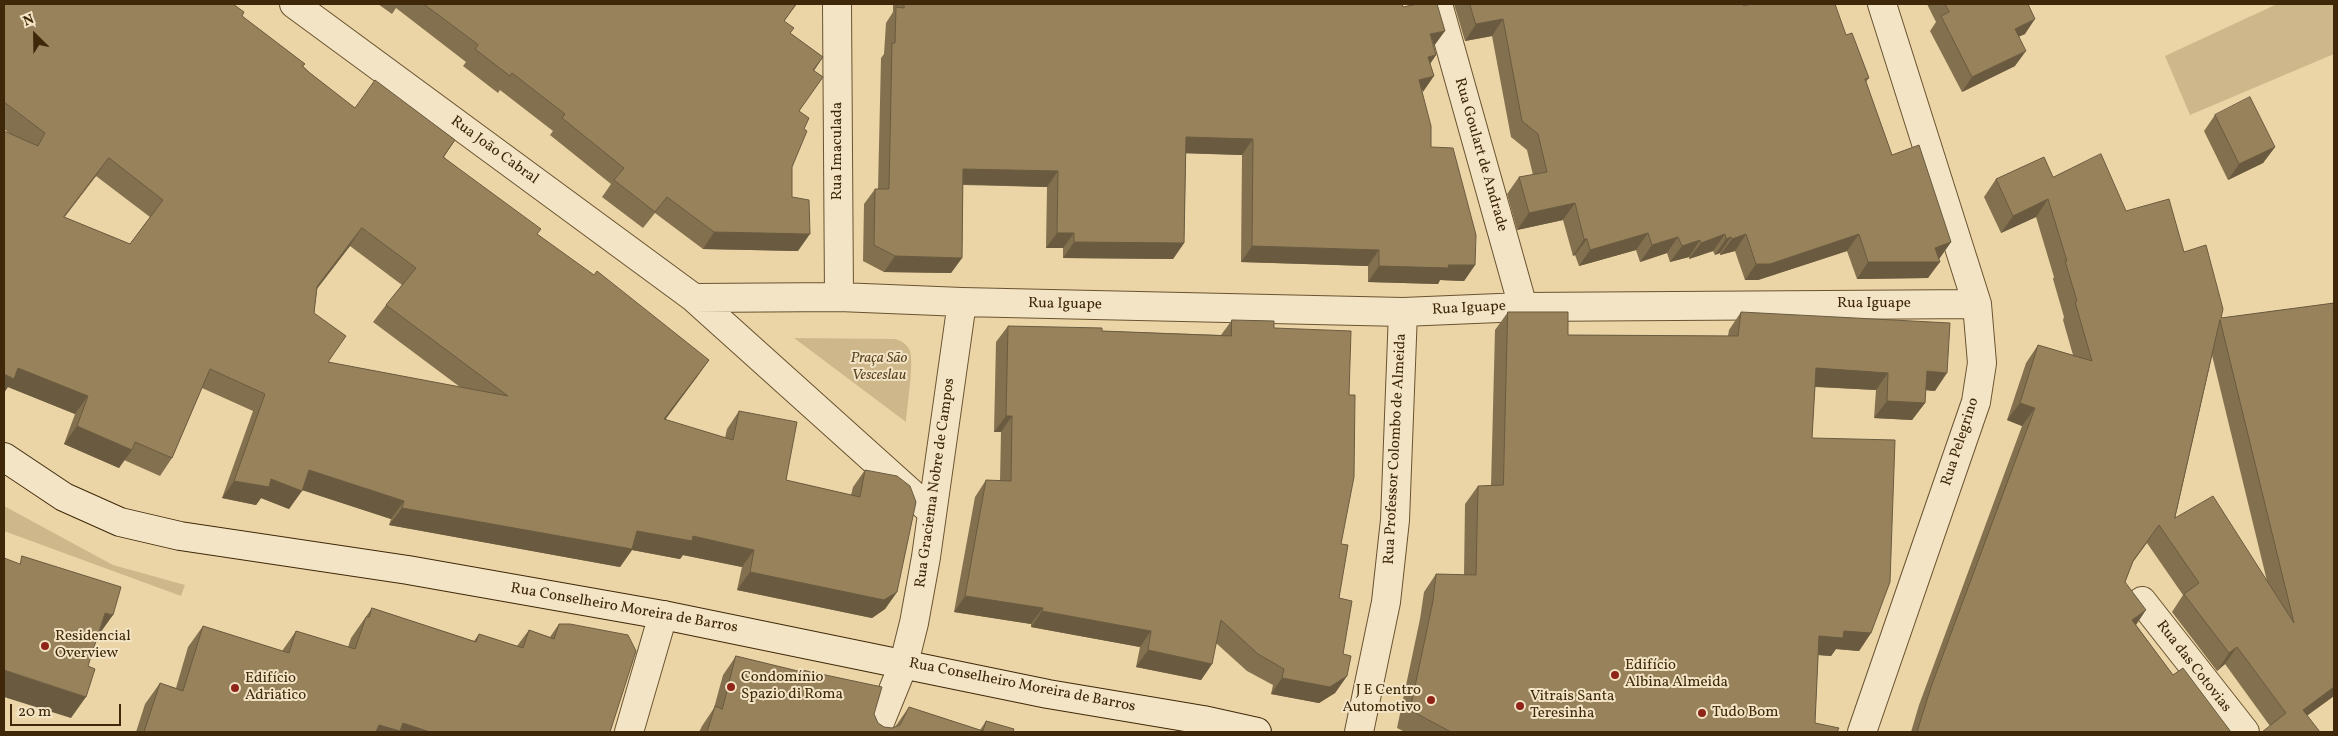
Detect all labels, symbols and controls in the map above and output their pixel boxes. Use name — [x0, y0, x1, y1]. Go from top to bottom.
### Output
north arrow — [10, 10, 60, 60]
text: N — [21, 10, 37, 31]
street label: Rua Goulart de Andrade — [1449, 76, 1511, 234]
street label: Rua Imaculada — [829, 102, 847, 200]
street label: Rua João Cabral — [447, 113, 541, 189]
street label: Rua Iguape — [1028, 295, 1102, 315]
street label: Rua Iguape — [1837, 295, 1911, 313]
street label: Rua Iguape — [1432, 298, 1506, 320]
street label: Rua Professor Colombo de Almeida — [1381, 333, 1411, 565]
park label: Praça São Vesceslau — [851, 350, 907, 385]
street label: Rua Graciema Nobre de Campos — [912, 377, 960, 589]
street label: Rua Pelegrino — [1938, 396, 1984, 488]
street label: Rua Conselheiro Moreira de Barros — [509, 580, 739, 638]
street label: Rua das Cotovias — [2152, 617, 2234, 717]
place label: Residencial Overview — [55, 628, 131, 663]
marker: Residencial Overview — [39, 640, 51, 652]
street label: Rua Conselheiro Moreira de Barros — [907, 655, 1137, 717]
place label: Edifício Albina Almeida — [1625, 657, 1728, 692]
place label: Condomínio Spazio di Roma — [741, 669, 843, 704]
marker: Edifício Albina Almeida — [1609, 669, 1621, 681]
place label: Edifício Adriatico — [245, 670, 306, 705]
marker: Condomínio Spazio di Roma — [725, 681, 737, 693]
marker: Edifício Adriatico — [229, 682, 241, 694]
place label: J E Centro Automotivo — [1342, 682, 1421, 717]
place label: Vitrais Santa Teresinha — [1530, 688, 1614, 723]
scale bar — [12, 694, 124, 726]
marker: J E Centro Automotivo — [1425, 694, 1437, 706]
marker: Vitrais Santa Teresinha — [1514, 700, 1526, 712]
text: 20 m — [18, 702, 51, 723]
place label: Tudo Bom — [1712, 704, 1779, 722]
marker: Tudo Bom — [1696, 707, 1708, 719]

